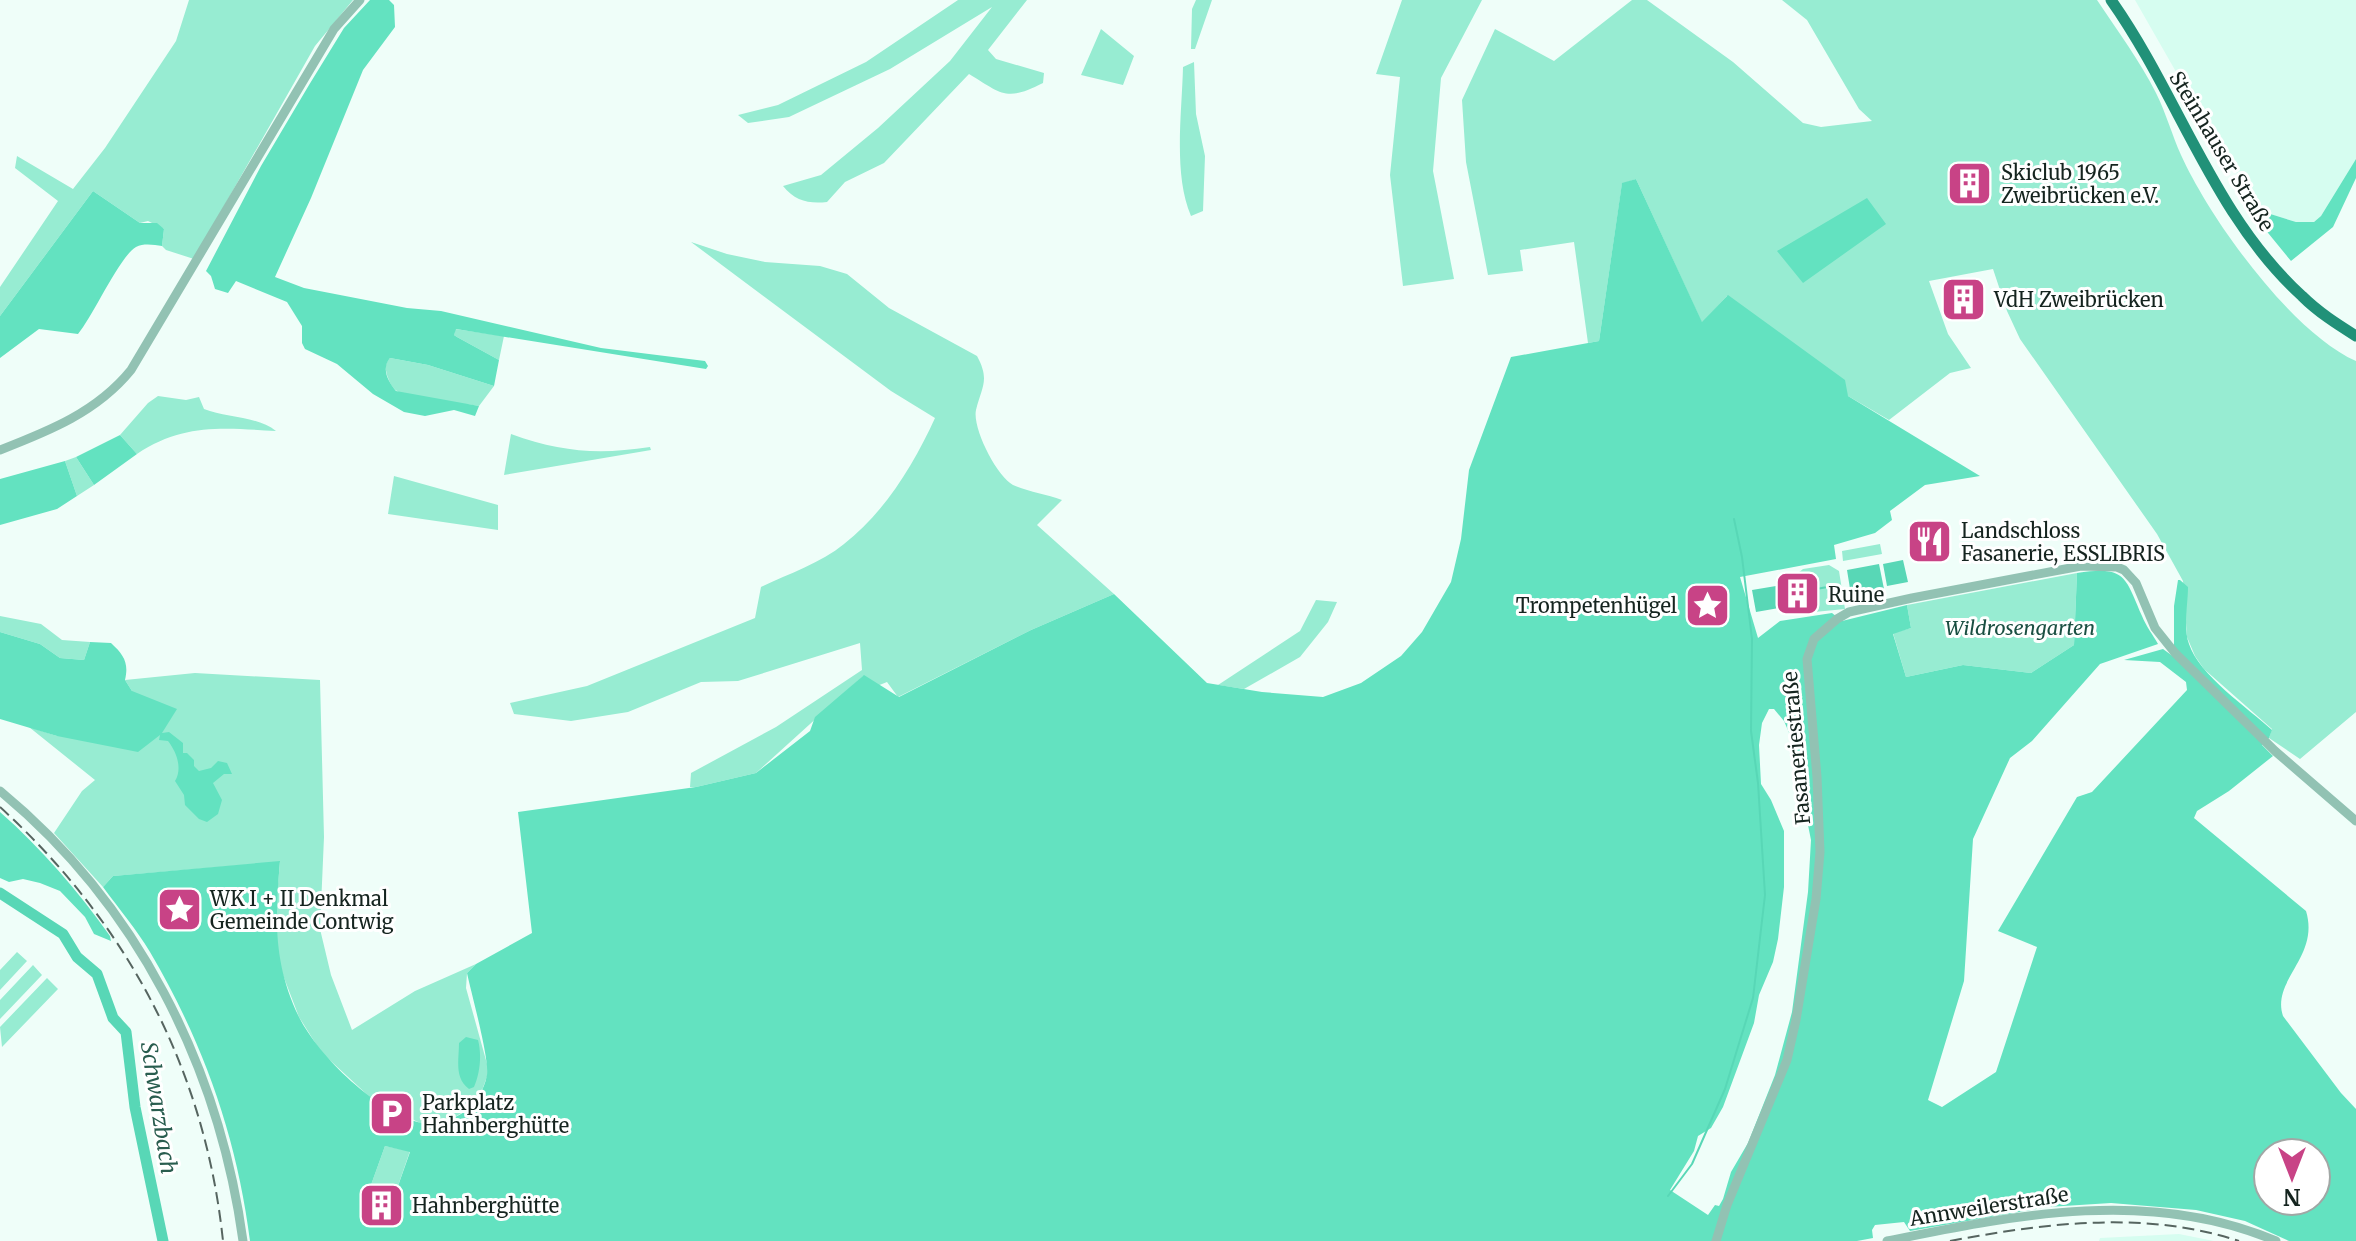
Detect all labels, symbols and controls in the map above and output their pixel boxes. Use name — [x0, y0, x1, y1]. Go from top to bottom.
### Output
street label: Steinhauser Straße — [2164, 66, 2280, 236]
building icon: Skiclub 1965 Zweibrücken e.V. — [1946, 159, 1994, 207]
place label: Skiclub 1965 Zweibrücken e.V. — [2001, 160, 2159, 208]
building icon: VdH Zweibrücken — [1939, 275, 1987, 323]
place label: VdH Zweibrücken — [1993, 287, 2164, 312]
restaurant icon: Landschloss Fasanerie, ESSLIBRIS — [1906, 518, 1954, 566]
place label: Landschloss Fasanerie, ESSLIBRIS — [1961, 518, 2165, 566]
building icon: Ruine — [1773, 570, 1821, 618]
place icon: Trompetenhügel — [1684, 581, 1732, 629]
place label: Ruine — [1828, 582, 1884, 607]
place label: Trompetenhügel — [1516, 593, 1677, 618]
park label: Wildrosengarten — [1945, 615, 2095, 640]
street label: Fasaneriestraße — [1777, 670, 1815, 826]
place icon: WK I + II Denkmal Gemeinde Contwig — [155, 886, 203, 934]
place label: WK I + II Denkmal Gemeinde Contwig — [209, 886, 394, 934]
water label: Schwarzbach — [135, 1040, 183, 1176]
parking icon: Parkplatz Hahnberghütte — [367, 1090, 415, 1138]
place label: Parkplatz Hahnberghütte — [422, 1090, 569, 1138]
north arrow — [2252, 1137, 2332, 1217]
building icon: Hahnberghütte — [357, 1181, 405, 1229]
street label: Annweilerstraße — [1907, 1181, 2070, 1231]
text: N — [2283, 1183, 2301, 1211]
place label: Hahnberghütte — [412, 1193, 559, 1218]

